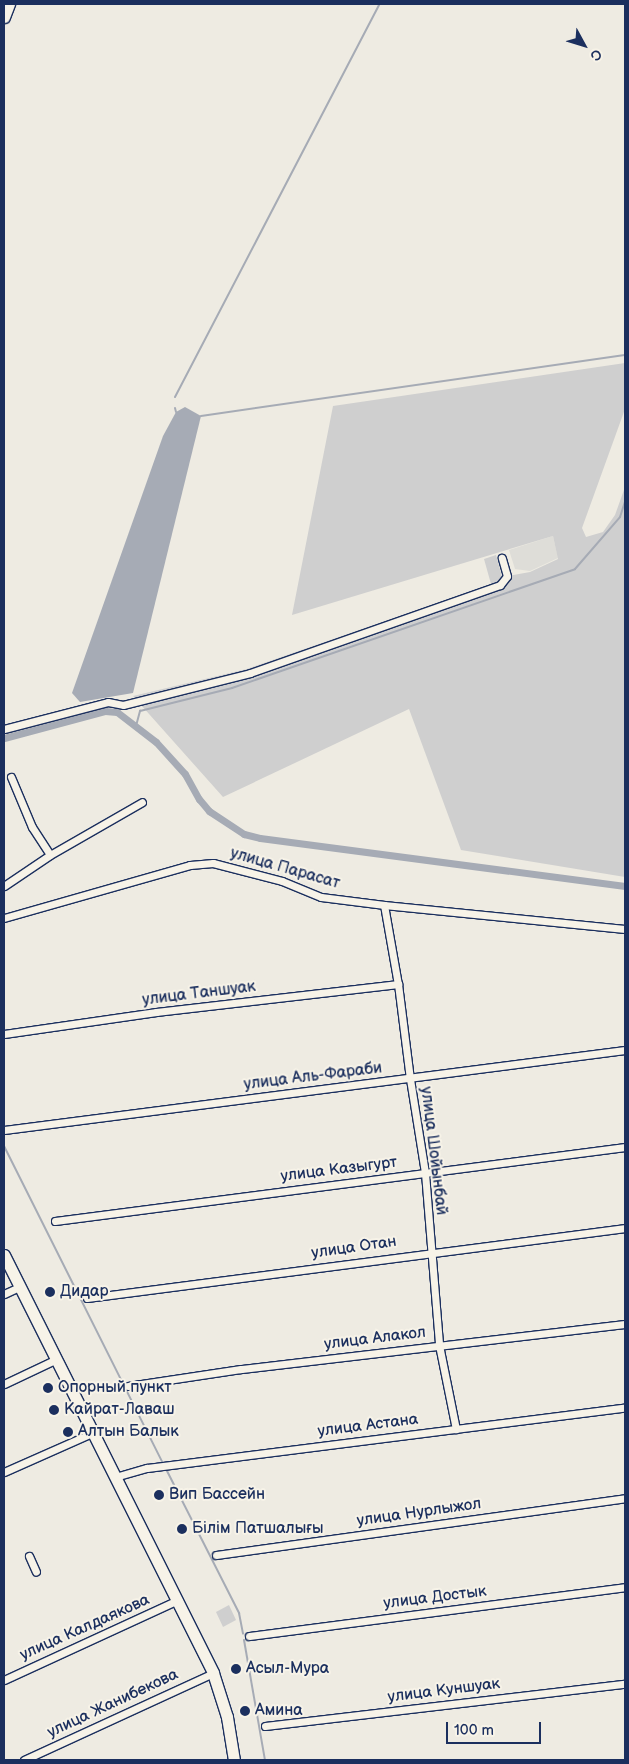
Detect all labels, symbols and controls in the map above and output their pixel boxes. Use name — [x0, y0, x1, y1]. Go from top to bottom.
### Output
north arrow — [559, 20, 609, 70]
text: С — [586, 46, 606, 64]
street label: улица Парасат — [228, 844, 342, 894]
street label: улица Таншуак — [141, 978, 257, 1010]
street label: улица Аль-Фараби — [243, 1059, 383, 1095]
street label: улица Шойынбай — [416, 1086, 450, 1216]
street label: улица Казыгурт — [280, 1153, 398, 1187]
street label: улица Отан — [310, 1233, 398, 1263]
place label: Дидар — [60, 1282, 108, 1302]
marker: Дидар — [44, 1286, 56, 1298]
street label: улица Алакол — [323, 1323, 427, 1355]
place label: Опорный пункт — [58, 1378, 172, 1398]
marker: Опорный пункт — [42, 1382, 54, 1394]
place label: Кайрат-Лаваш — [64, 1400, 174, 1420]
marker: Кайрат-Лаваш — [48, 1404, 60, 1416]
street label: улица Астана — [317, 1410, 419, 1442]
place label: Алтын Балык — [78, 1422, 179, 1442]
marker: Алтын Балык — [62, 1426, 74, 1438]
place label: Вип Бассейн — [169, 1485, 265, 1505]
marker: Вип Бассейн — [153, 1489, 165, 1501]
street label: улица Нурлыжол — [356, 1495, 482, 1531]
place label: Білім Патшалығы — [192, 1519, 323, 1539]
marker: Білім Патшалығы — [176, 1523, 188, 1535]
street label: улица Достык — [382, 1582, 488, 1614]
street label: улица Калдаякова — [17, 1591, 153, 1665]
place label: Асыл-Мура — [246, 1659, 329, 1679]
marker: Асыл-Мура — [230, 1663, 242, 1675]
street label: улица Жанибекова — [45, 1665, 181, 1743]
street label: улица Куншуак — [387, 1675, 501, 1707]
place label: Амина — [255, 1701, 303, 1721]
marker: Амина — [239, 1705, 251, 1717]
scale bar — [449, 1712, 544, 1744]
text: 100 m — [454, 1721, 494, 1740]

